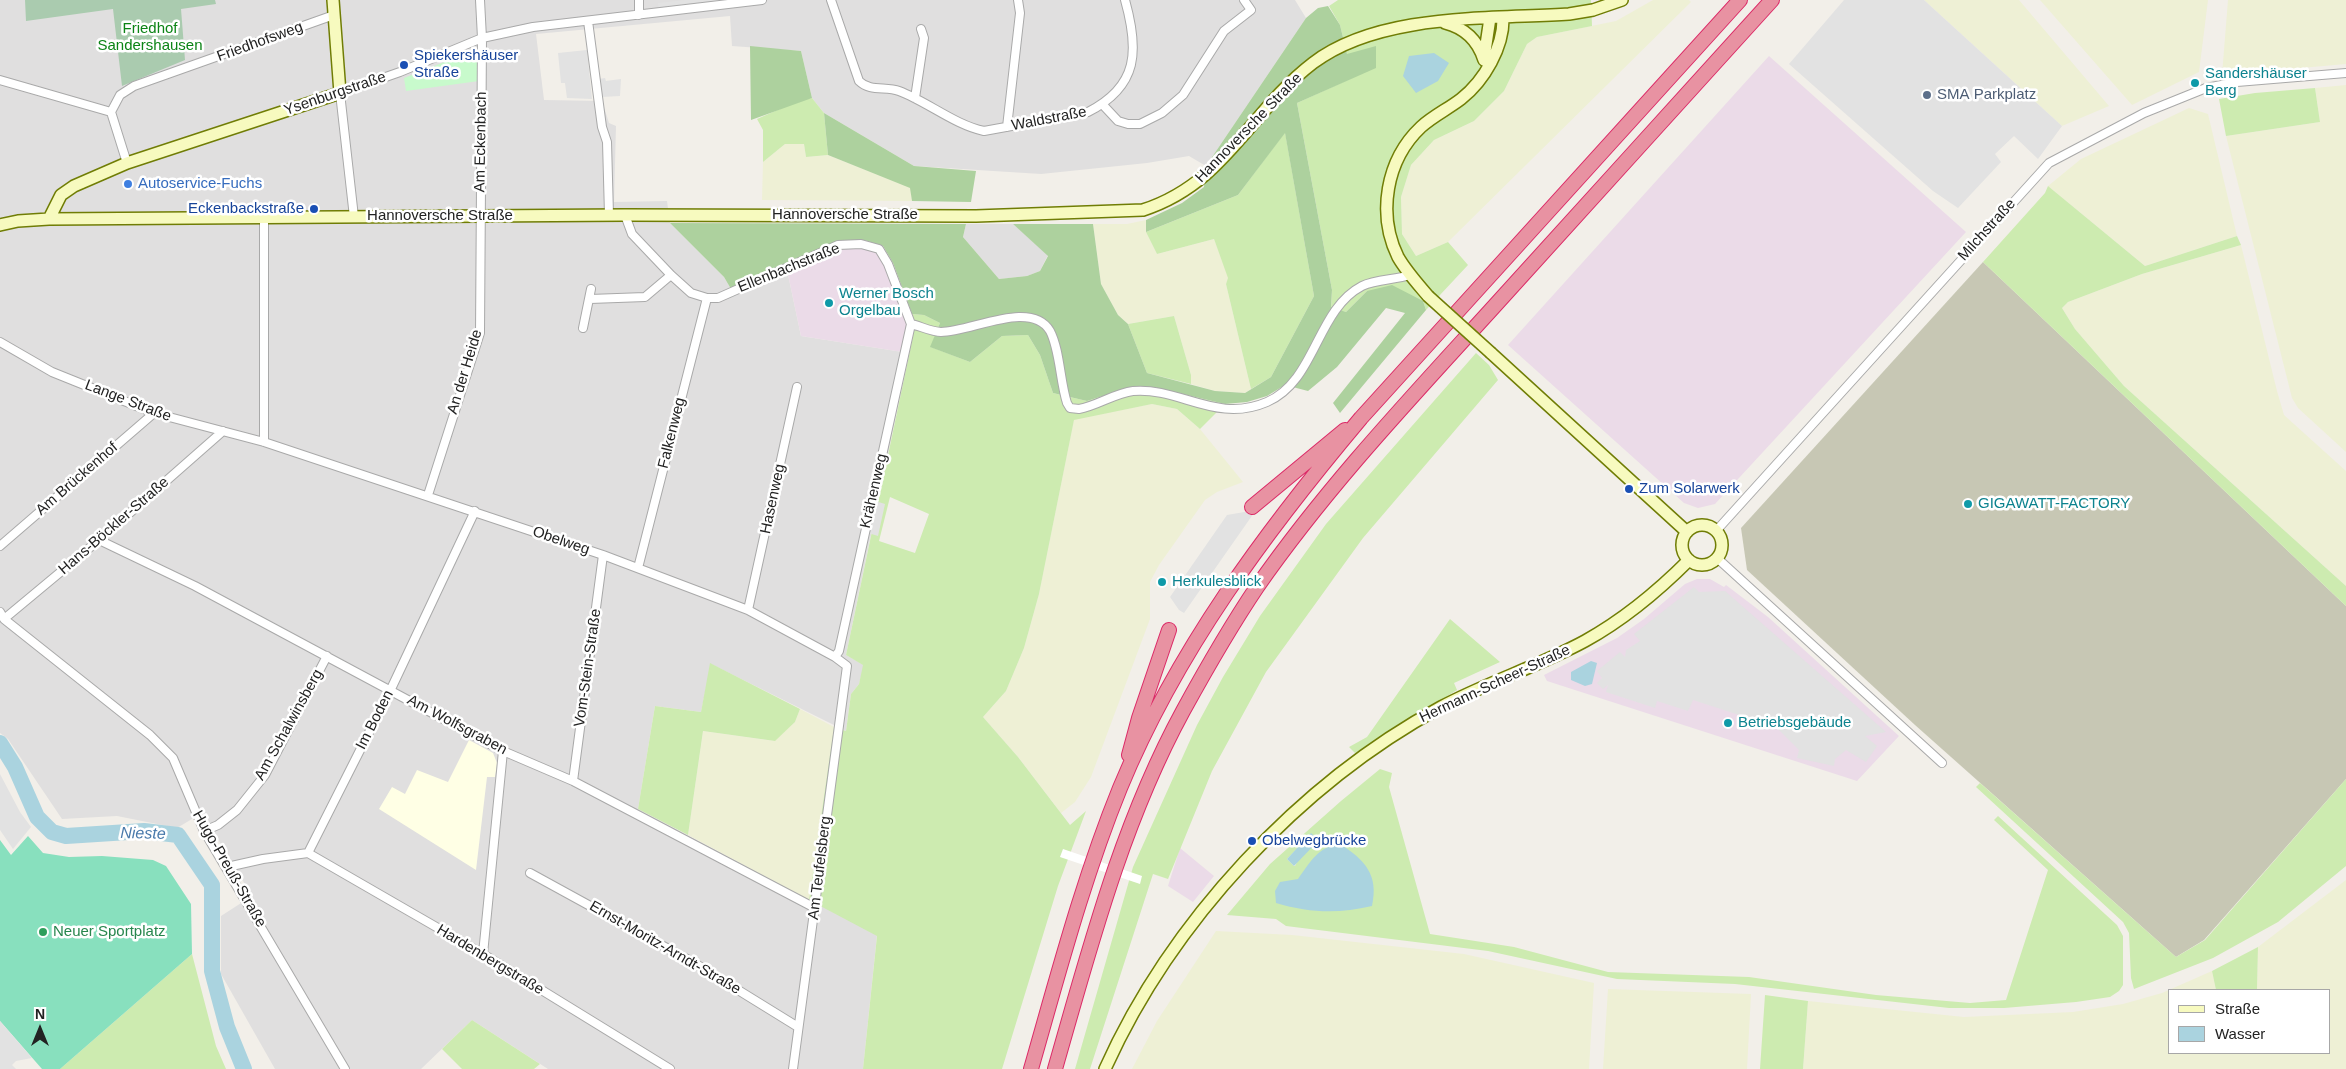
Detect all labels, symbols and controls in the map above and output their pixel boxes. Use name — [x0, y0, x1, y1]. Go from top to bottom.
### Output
street label: Friedhofsweg — [215, 18, 305, 66]
park label: Friedhof Sandershausen — [97, 20, 203, 55]
place label: Spiekershäuser Straße — [414, 47, 518, 82]
marker: Spiekershäuser Straße — [398, 59, 410, 71]
place label: Sandershäuser Berg — [2205, 65, 2307, 100]
street label: Ysenburgstraße — [282, 68, 388, 120]
street label: Hannoversche Straße — [1192, 69, 1306, 187]
marker: Sandershäuser Berg — [2189, 77, 2201, 89]
place label: SMA Parkplatz — [1937, 86, 2036, 104]
marker: SMA Parkplatz — [1921, 89, 1933, 101]
street label: Am Eckenbach — [471, 91, 491, 193]
street label: Waldstraße — [1010, 103, 1088, 135]
place label: Autoservice-Fuchs — [138, 175, 262, 193]
marker: Autoservice-Fuchs — [122, 178, 134, 190]
street label: Milchstraße — [1954, 195, 2020, 265]
place label: Eckenbackstraße — [188, 200, 304, 218]
marker: Eckenbackstraße — [308, 203, 320, 215]
street label: Hannoversche Straße — [772, 206, 918, 224]
street label: Hannoversche Straße — [367, 207, 513, 225]
street label: Ellenbachstraße — [735, 239, 843, 297]
place label: Werner Bosch Orgelbau — [839, 285, 934, 320]
marker: Werner Bosch Orgelbau — [823, 297, 835, 309]
street label: An der Heide — [444, 328, 486, 416]
street label: Lange Straße — [82, 376, 174, 426]
street label: Falkenweg — [654, 396, 690, 470]
street label: Am Brückenhof — [32, 439, 122, 519]
street label: Krähenweg — [857, 452, 891, 530]
street label: Hasenweg — [757, 462, 789, 536]
street label: Hans-Böckler-Straße — [55, 473, 173, 579]
place label: Zum Solarwerk — [1639, 480, 1740, 498]
marker: Zum Solarwerk — [1623, 483, 1635, 495]
place label: GIGAWATT-FACTORY — [1978, 495, 2130, 513]
marker: GIGAWATT-FACTORY — [1962, 498, 1974, 510]
street label: Obelweg — [530, 523, 592, 559]
place label: Herkulesblick — [1172, 573, 1261, 591]
marker: Herkulesblick — [1156, 576, 1168, 588]
street label: Vom-Stein-Straße — [571, 608, 605, 728]
street label: Hermann-Scheer-Straße — [1417, 641, 1573, 727]
street label: Am Schalwinsberg — [251, 666, 327, 784]
street label: Im Boden — [352, 687, 398, 753]
street label: Am Wolfsgraben — [404, 691, 510, 759]
place label: Betriebsgebäude — [1738, 714, 1851, 732]
marker: Betriebsgebäude — [1722, 717, 1734, 729]
street label: Hugo-Preuß-Straße — [188, 807, 270, 931]
street label: Am Teufelsberg — [805, 815, 835, 921]
water label: Nieste — [120, 824, 166, 844]
place label: Obelwegbrücke — [1262, 832, 1366, 850]
marker: Obelwegbrücke — [1246, 835, 1258, 847]
street label: Ernst-Moritz-Arndt-Straße — [586, 897, 744, 999]
street label: Hardenbergstraße — [433, 921, 547, 999]
place label: Neuer Sportplatz — [53, 923, 166, 941]
marker: Neuer Sportplatz — [37, 926, 49, 938]
legend — [2168, 989, 2331, 1054]
text: Straße — [2215, 1000, 2260, 1017]
north arrow — [15, 1004, 65, 1054]
text: N — [35, 1006, 45, 1022]
text: Wasser — [2215, 1025, 2265, 1042]

